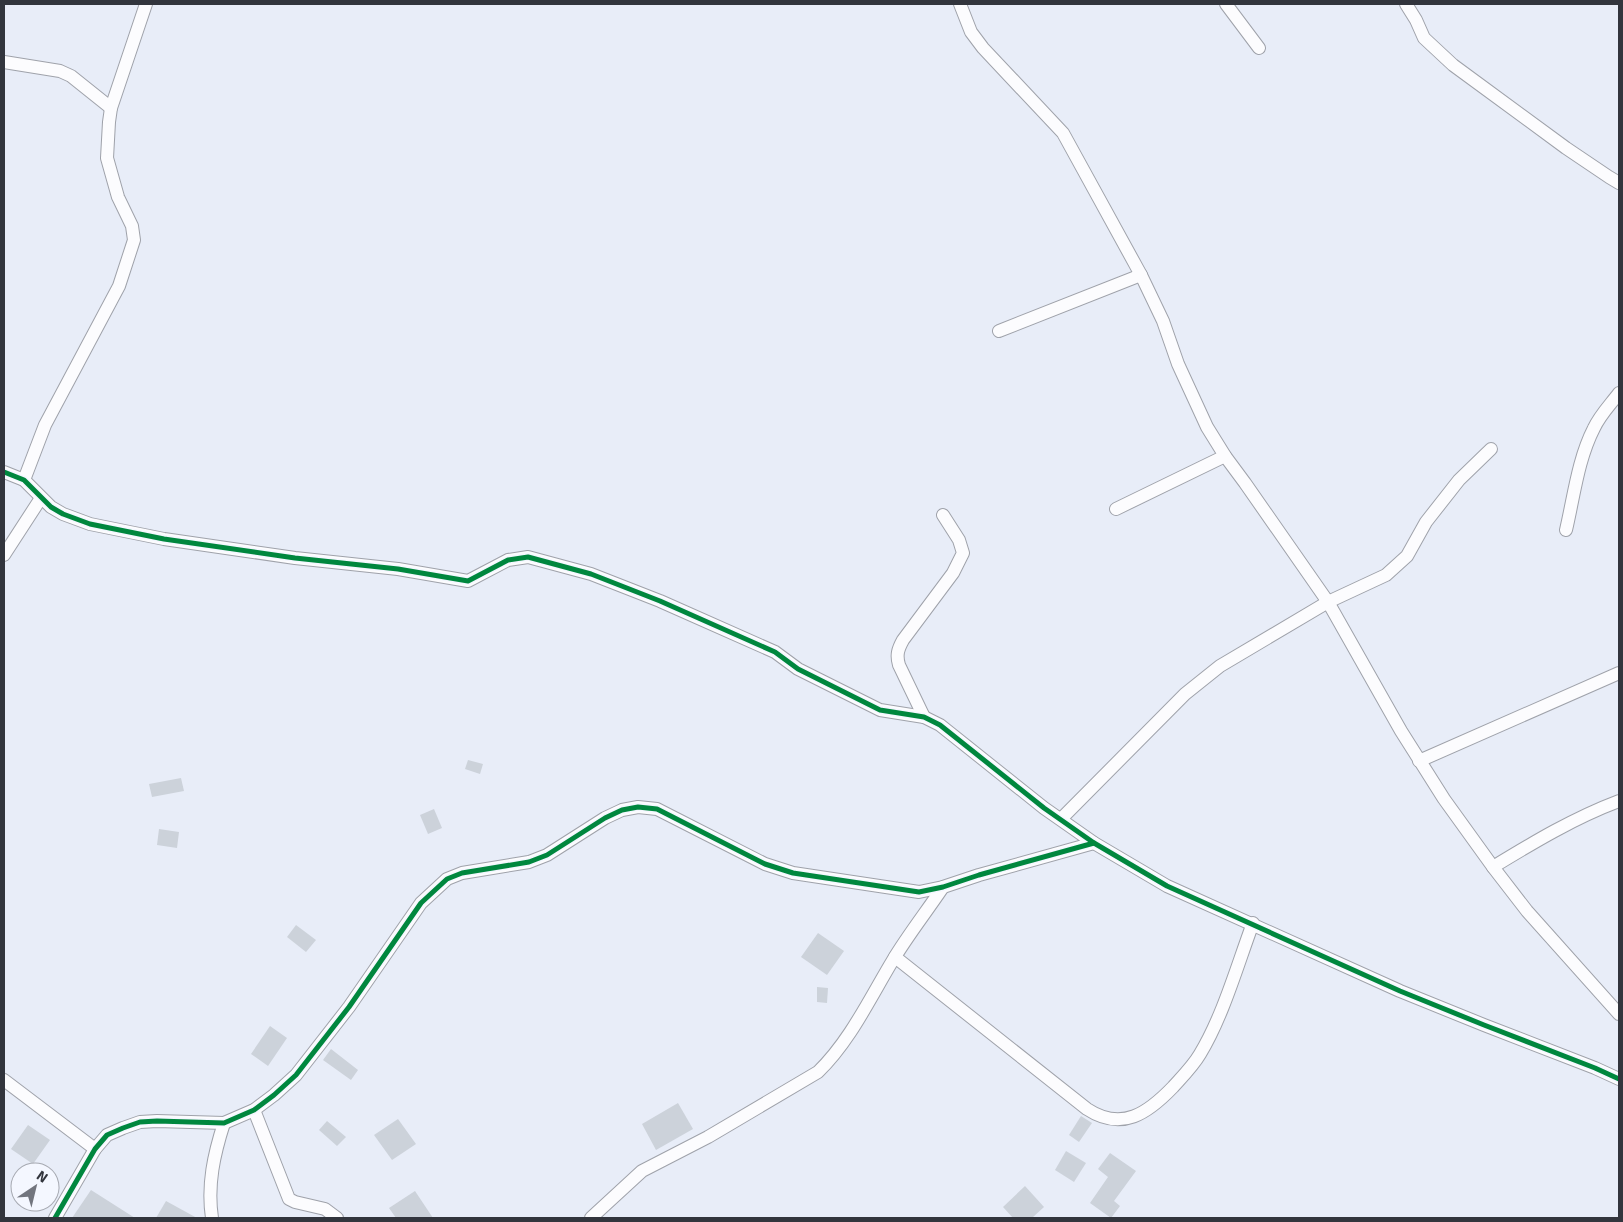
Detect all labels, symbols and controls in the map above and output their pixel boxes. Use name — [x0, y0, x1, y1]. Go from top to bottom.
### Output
north arrow — [10, 1162, 60, 1212]
text: N — [33, 1167, 51, 1187]

